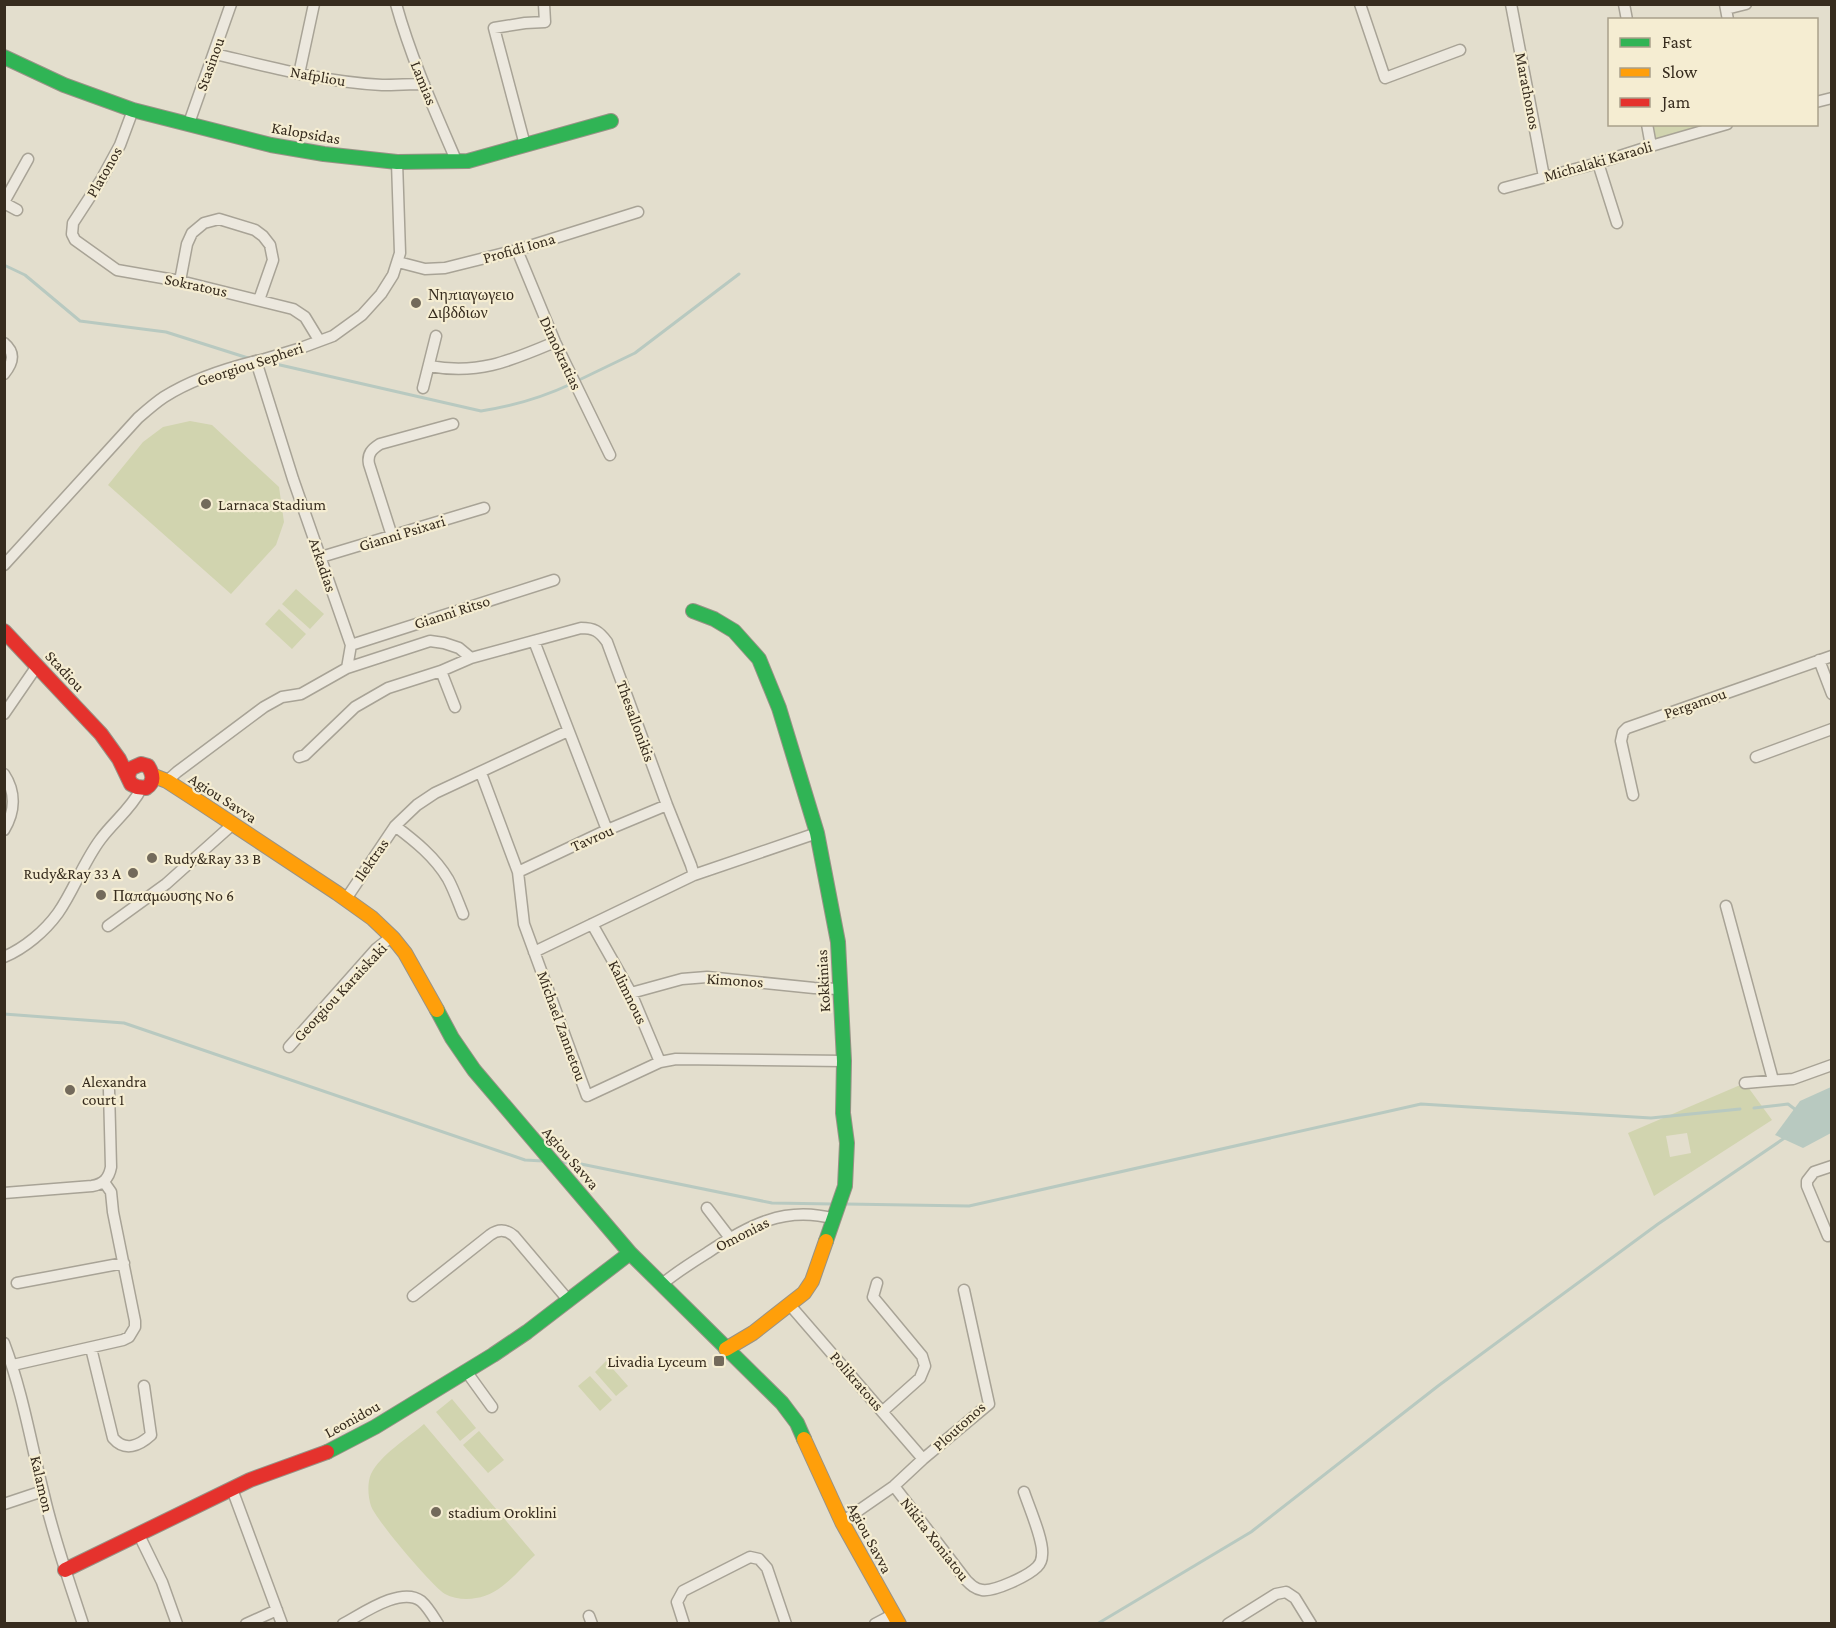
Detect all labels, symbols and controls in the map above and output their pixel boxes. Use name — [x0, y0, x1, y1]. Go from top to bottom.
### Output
legend — [1608, 18, 1818, 126]
text: Fast — [1662, 32, 1693, 52]
street label: Stasinou — [193, 34, 228, 93]
street label: Marathonos — [1512, 51, 1544, 131]
street label: Lamias — [407, 58, 441, 108]
text: Slow — [1662, 62, 1698, 82]
street label: Nafpliou — [289, 63, 347, 90]
text: Jam — [1660, 92, 1691, 112]
street label: Kalopsidas — [270, 119, 342, 148]
street label: Michalaki Karaoli — [1542, 137, 1654, 185]
street label: Platonos — [83, 144, 125, 200]
street label: Profidi Iona — [481, 229, 558, 266]
street label: Sokratous — [163, 270, 229, 300]
place label: Νηπιαγωγειο Διβδδιων — [428, 286, 514, 322]
marker: Νηπιαγωγειο Διβδδιων — [409, 296, 423, 310]
street label: Dimokratias — [537, 314, 585, 392]
street label: Georgiou Sepheri — [195, 339, 305, 390]
place label: Larnaca Stadium — [218, 496, 326, 513]
marker: Larnaca Stadium — [199, 497, 213, 511]
street label: Gianni Psixari — [357, 512, 447, 554]
street label: Arkadias — [306, 536, 340, 594]
street label: Gianni Ritso — [412, 592, 492, 632]
street label: Stadiou — [42, 647, 88, 695]
street label: Thesallonikis — [613, 678, 659, 764]
street label: Pergamou — [1662, 684, 1729, 722]
street label: Agiou Savva — [185, 770, 261, 827]
street label: Tavrou — [568, 821, 616, 855]
street label: Ilektras — [350, 835, 392, 885]
place label: Rudy&Ray 33 B — [164, 850, 261, 868]
marker: Rudy&Ray 33 B — [145, 851, 159, 865]
place label: Rudy&Ray 33 A — [24, 865, 122, 883]
marker: Rudy&Ray 33 A — [126, 866, 140, 880]
place label: Παπαμωυσης No 6 — [113, 887, 234, 905]
marker: Παπαμωυσης No 6 — [94, 888, 108, 902]
street label: Georgiou Karaiskaki — [290, 939, 391, 1045]
street label: Kokkinias — [813, 949, 833, 1013]
street label: Kalimnous — [605, 957, 651, 1027]
street label: Michael Zannetou — [534, 969, 590, 1084]
street label: Kimonos — [706, 970, 764, 990]
place label: Alexandra court 1 — [82, 1073, 147, 1108]
marker: Alexandra court 1 — [63, 1083, 77, 1097]
street label: Agiou Savva — [538, 1123, 603, 1194]
street label: Omonias — [712, 1213, 772, 1255]
street label: Polikratous — [827, 1348, 887, 1414]
place label: Livadia Lyceum — [607, 1353, 707, 1371]
marker: Livadia Lyceum — [712, 1354, 726, 1368]
street label: Leonidou — [321, 1397, 383, 1441]
street label: Ploutonos — [929, 1398, 989, 1454]
street label: Kalamon — [27, 1454, 57, 1514]
street label: Nikita Xoniatou — [897, 1494, 973, 1584]
street label: Agiou Savva — [843, 1500, 896, 1577]
place label: stadium Oroklini — [448, 1504, 557, 1521]
marker: stadium Oroklini — [429, 1505, 443, 1519]

